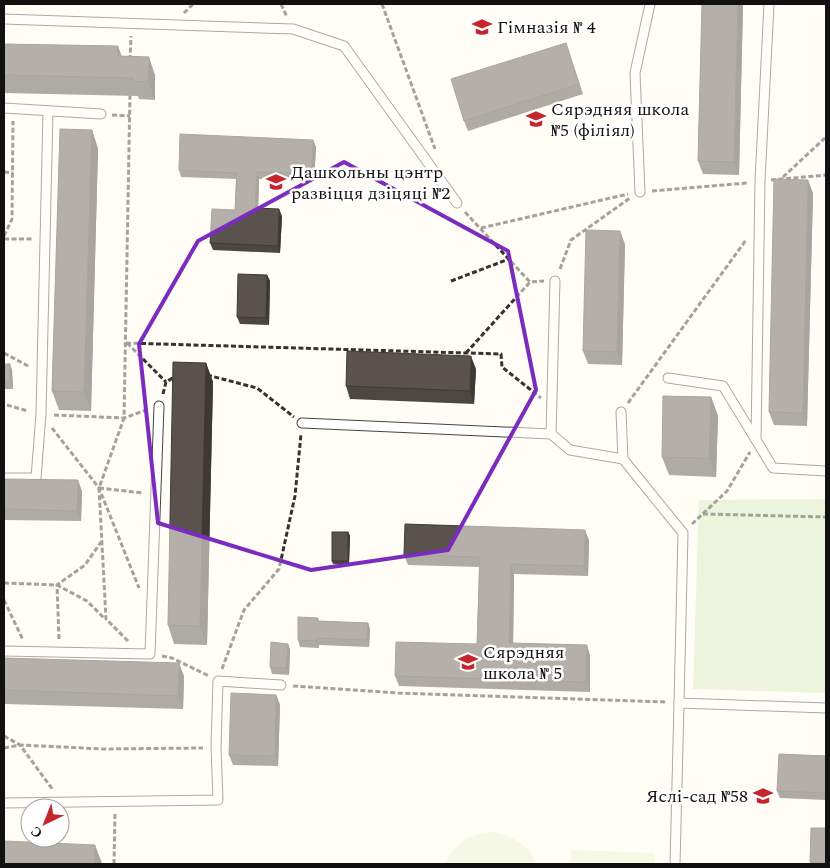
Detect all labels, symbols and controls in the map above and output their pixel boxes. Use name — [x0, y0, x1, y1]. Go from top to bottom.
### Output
place label: Гімназія № 4 — [497, 14, 596, 41]
school or university icon: Гімназія № 4 — [471, 16, 493, 38]
place label: Сярэдняя школа №5 (філіял) — [551, 96, 689, 144]
school or university icon: Сярэдняя школа №5 (філіял) — [525, 108, 547, 130]
place label: Дашкольны цэнтр развіцця дзіцяці №2 — [291, 159, 450, 207]
school or university icon: Дашкольны цэнтр развіцця дзіцяці №2 — [265, 171, 287, 193]
place label: Сярэдняя школа № 5 — [483, 639, 564, 687]
school or university icon: Сярэдняя школа № 5 — [457, 651, 479, 673]
place label: Яслі-сад №58 — [646, 783, 748, 810]
school or university icon: Яслі-сад №58 — [752, 785, 774, 807]
north arrow — [20, 798, 70, 848]
text: С — [26, 821, 47, 843]

